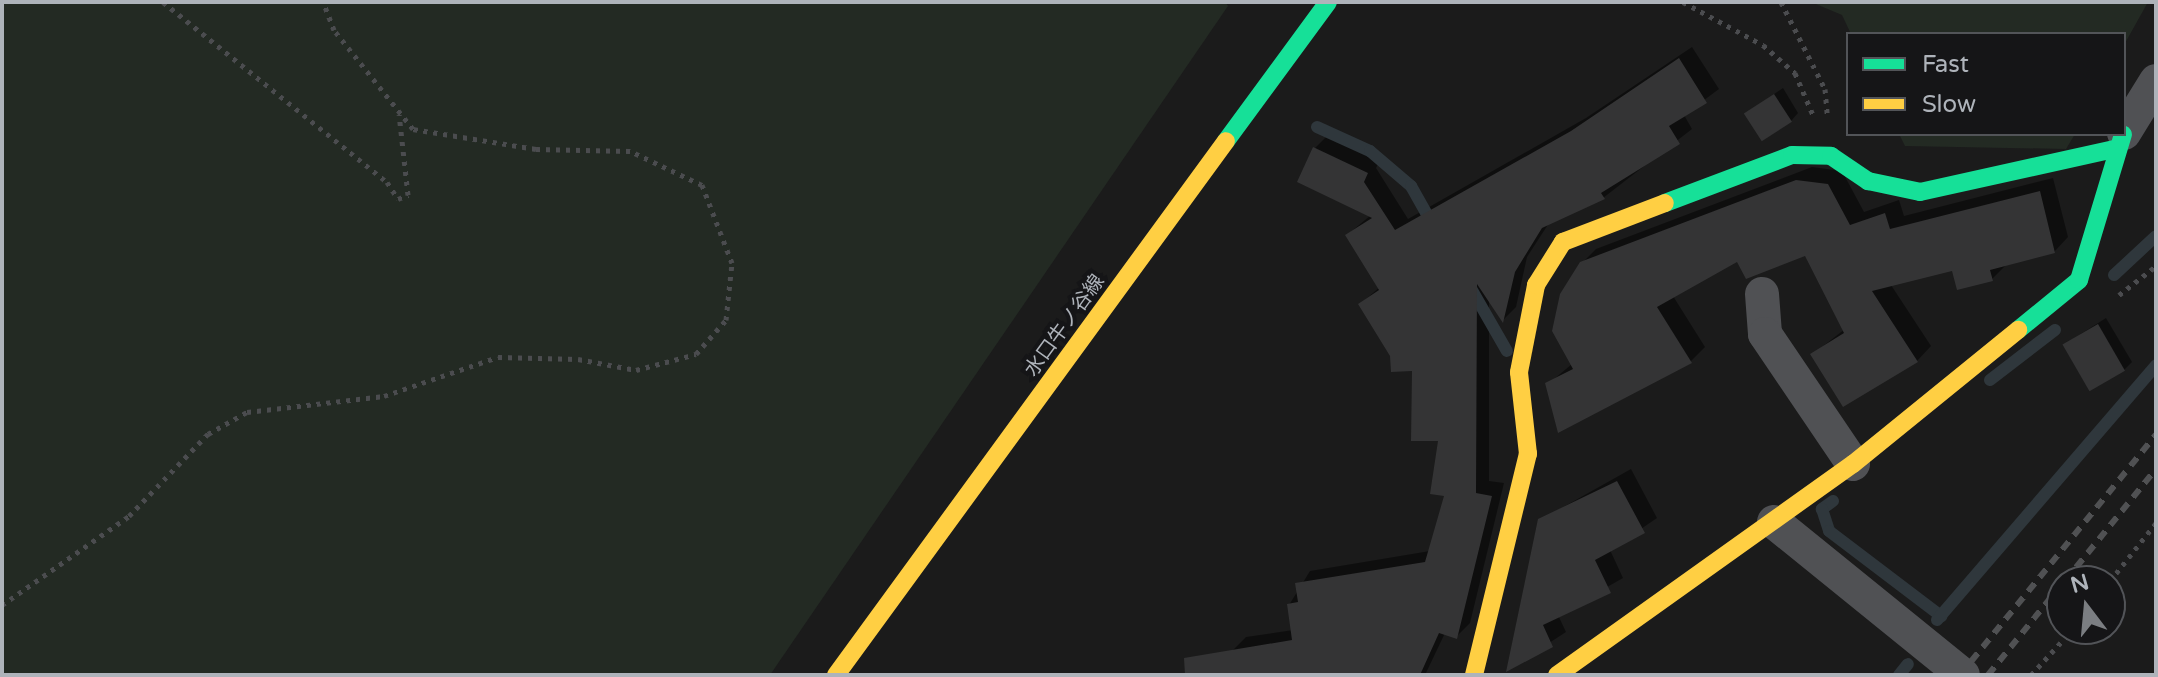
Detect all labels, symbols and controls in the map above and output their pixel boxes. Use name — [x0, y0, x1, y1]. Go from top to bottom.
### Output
legend — [1846, 32, 2126, 136]
text: Fast — [1922, 50, 1969, 79]
text: Slow — [1922, 90, 1976, 119]
street label: 水口牛ノ谷線 — [1020, 270, 1110, 382]
north arrow — [2046, 565, 2126, 645]
text: N — [2068, 569, 2092, 599]

